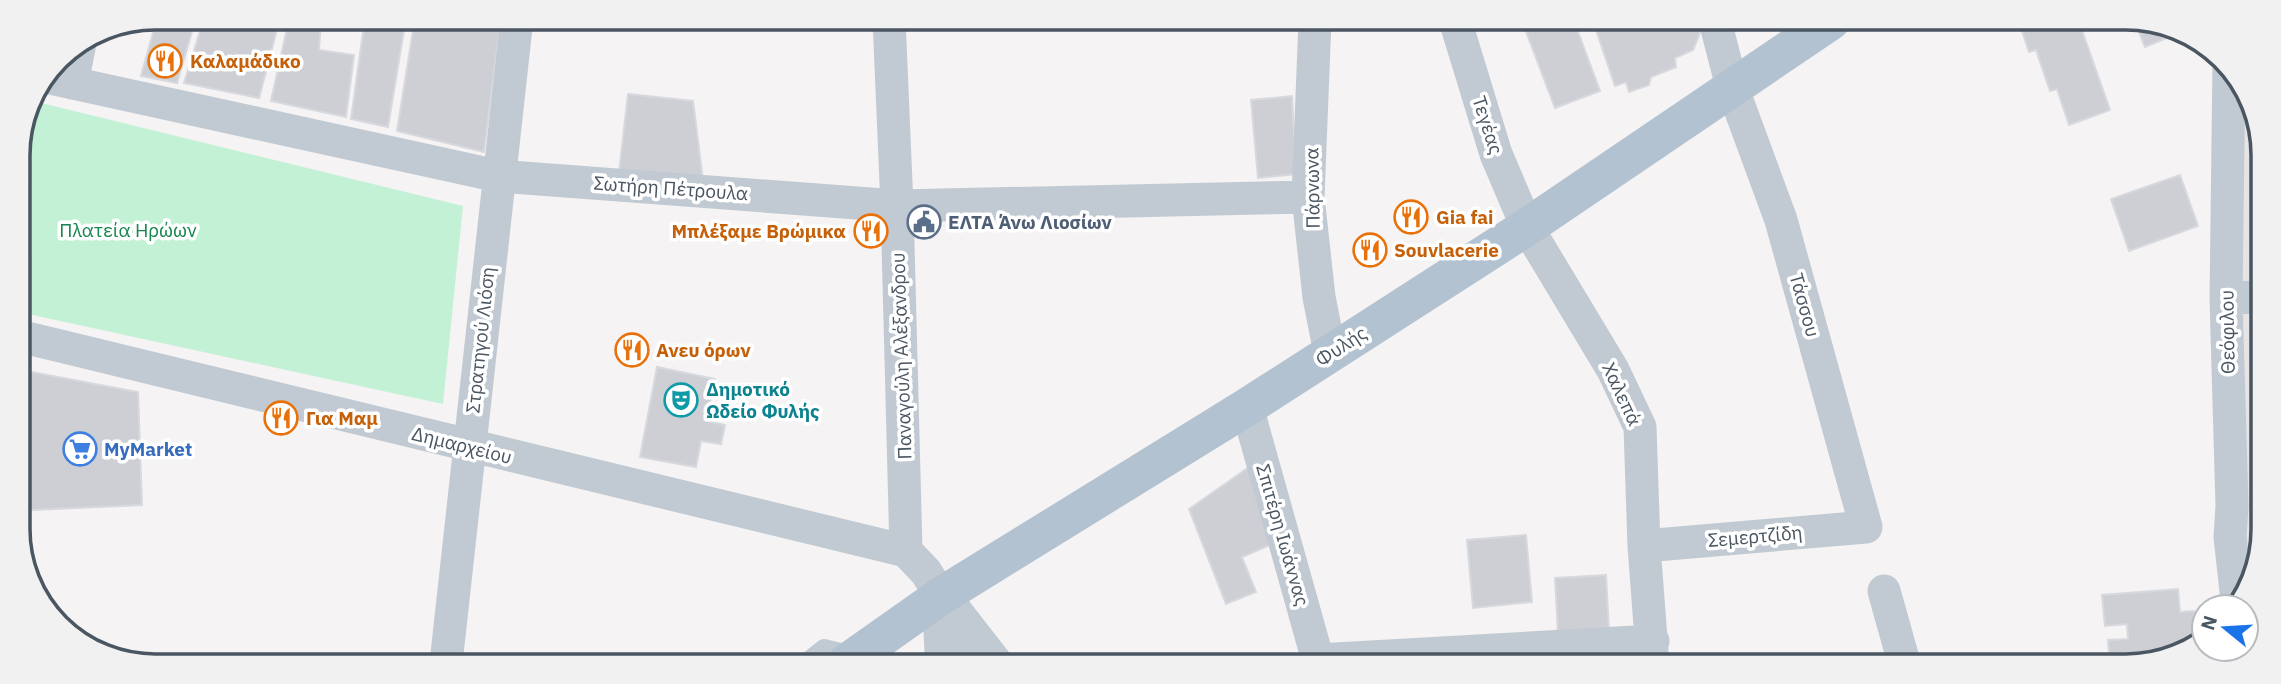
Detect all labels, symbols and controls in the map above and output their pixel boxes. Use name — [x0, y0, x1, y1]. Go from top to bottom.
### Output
restaurant icon: Καλαμάδικο — [146, 42, 184, 80]
place label: Καλαμάδικο — [190, 49, 301, 73]
street label: Τεγέας — [1467, 93, 1509, 157]
street label: Πάρνωνα — [1299, 147, 1325, 229]
street label: Σωτήρη Πέτρουλα — [593, 171, 749, 205]
restaurant icon: Gia fai — [1392, 198, 1430, 236]
public building icon: ΕΛΤΑ Άνω Λιοσίων — [905, 203, 943, 241]
place label: Gia fai — [1436, 205, 1494, 229]
place label: ΕΛΤΑ Άνω Λιοσίων — [948, 210, 1113, 234]
restaurant icon: Μπλέξαμε Βρώμικα — [852, 212, 890, 250]
park label: Πλατεία Ηρώων — [59, 218, 197, 242]
place label: Μπλέξαμε Βρώμικα — [671, 219, 846, 243]
restaurant icon: Souvlacerie — [1351, 231, 1389, 269]
place label: Souvlacerie — [1394, 238, 1499, 262]
street label: Παναγούλη Αλέξανδρου — [885, 252, 917, 460]
street label: Στρατηγού Λιόση — [460, 266, 500, 414]
street label: Τάσσου — [1784, 270, 1826, 340]
street label: Θεόφιλου — [2214, 290, 2240, 374]
street label: Φυλής — [1311, 321, 1371, 371]
restaurant icon: Ανευ όρων — [613, 331, 651, 369]
place label: Ανευ όρων — [656, 338, 751, 362]
street label: Χαλεπά — [1597, 358, 1647, 430]
place label: Δημοτικό Ωδείο Φυλής — [706, 377, 820, 423]
theatre icon: Δημοτικό Ωδείο Φυλής — [662, 381, 700, 419]
restaurant icon: Για Μαμ — [262, 399, 300, 437]
place label: Για Μαμ — [306, 406, 378, 430]
street label: Δημαρχείου — [409, 421, 515, 469]
supermarket icon: MyMarket — [61, 430, 99, 468]
place label: MyMarket — [104, 437, 192, 461]
street label: Σπιτέρη Ιωάννας — [1251, 461, 1315, 609]
street label: Σεμερτζίδη — [1707, 520, 1803, 552]
north arrow — [2190, 593, 2260, 663]
text: N — [2195, 612, 2222, 633]

